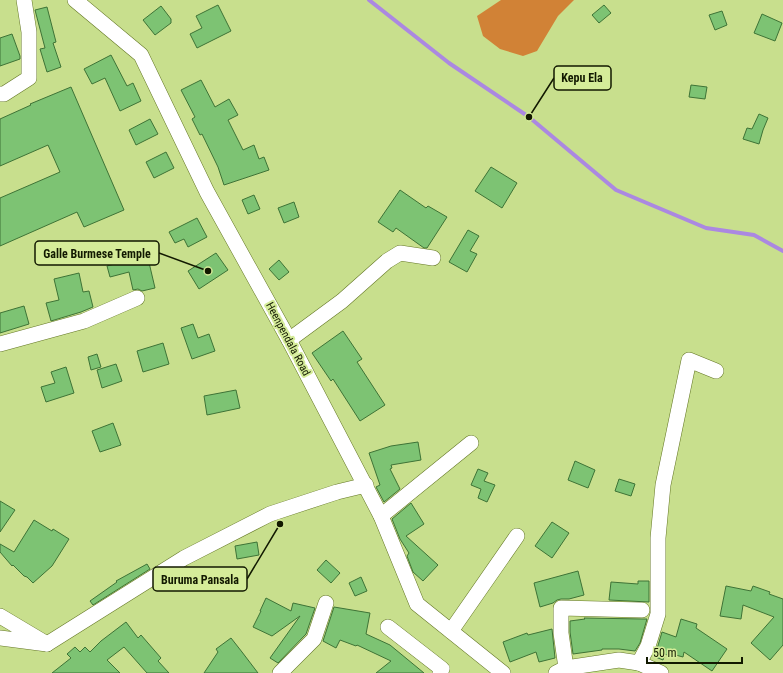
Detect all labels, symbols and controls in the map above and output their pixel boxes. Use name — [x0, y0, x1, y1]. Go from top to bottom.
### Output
callout: Kepu Ela — [554, 66, 611, 90]
text: Kepu Ela — [561, 71, 603, 85]
callout: Galle Burmese Temple — [35, 241, 159, 265]
text: Galle Burmese Temple — [43, 247, 151, 261]
street label: Heenpendala Road — [263, 300, 313, 378]
callout: Buruma Pansala — [153, 567, 247, 591]
text: Buruma Pansala — [161, 573, 239, 587]
scale bar — [647, 639, 742, 665]
text: 50 m — [653, 646, 677, 660]

